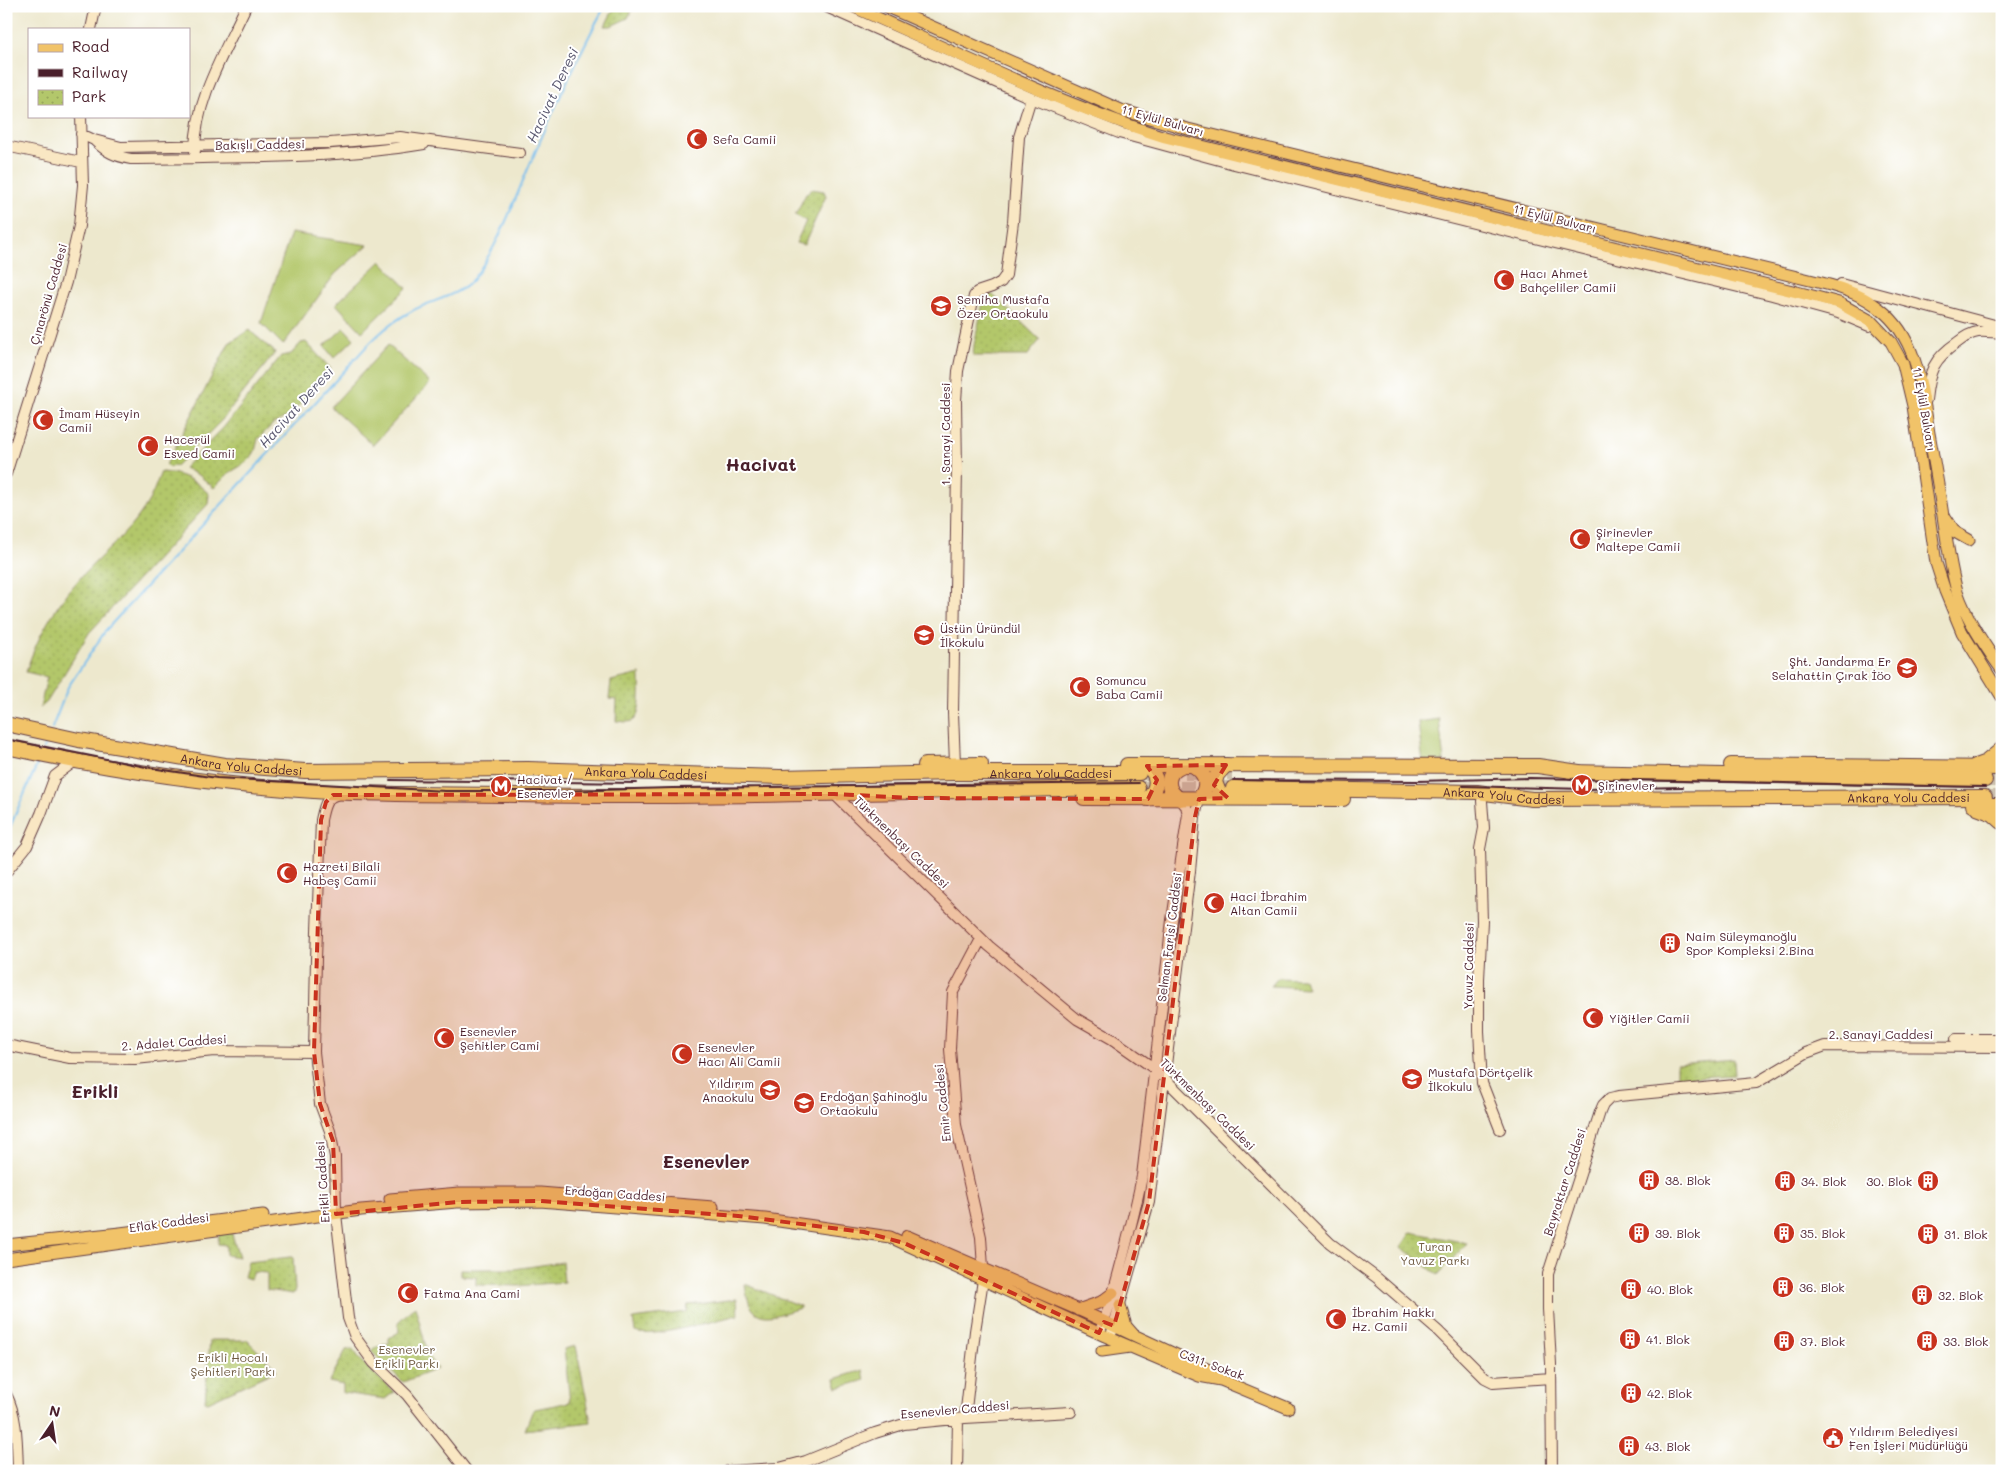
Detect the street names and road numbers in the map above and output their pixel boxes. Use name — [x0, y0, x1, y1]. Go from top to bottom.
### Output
street label: 11 Eylül Bulvarı — [1120, 101, 1206, 139]
street label: Bakışlı Caddesi — [215, 135, 305, 153]
street label: 11 Eylül Bulvarı — [1512, 200, 1598, 236]
street label: Çınarönü Caddesi — [26, 241, 70, 347]
street label: 11 Eylül Bulvarı — [1910, 366, 1940, 452]
street label: 1. Sanayi Caddesi — [937, 382, 953, 486]
street label: Ankara Yolu Caddesi — [179, 749, 303, 779]
street label: Ankara Yolu Caddesi — [584, 763, 708, 783]
street label: Ankara Yolu Caddesi — [989, 765, 1112, 781]
street label: Ankara Yolu Caddesi — [1442, 783, 1565, 807]
street label: Ankara Yolu Caddesi — [1847, 789, 1970, 806]
street label: Türkmenbaşı Caddesi — [851, 792, 953, 892]
street label: Selman Farisi Caddesi — [1153, 871, 1185, 1003]
street label: Yavuz Caddesi — [1459, 922, 1477, 1010]
street label: 2. Sanayi Caddesi — [1829, 1026, 1933, 1042]
street label: 2. Adalet Caddesi — [121, 1030, 227, 1054]
street label: Türkmenbaşı Caddesi — [1157, 1054, 1259, 1154]
street label: Emir Caddesi — [930, 1063, 954, 1143]
street label: Bayraktar Caddesi — [1539, 1126, 1589, 1238]
street label: Erikli Caddesi — [311, 1141, 333, 1223]
street label: Erdoğan Caddesi — [564, 1182, 666, 1204]
street label: Eflak Caddesi — [128, 1208, 210, 1236]
street label: C311. Sokak — [1177, 1345, 1247, 1383]
street label: Esenevler Caddesi — [900, 1396, 1010, 1422]

